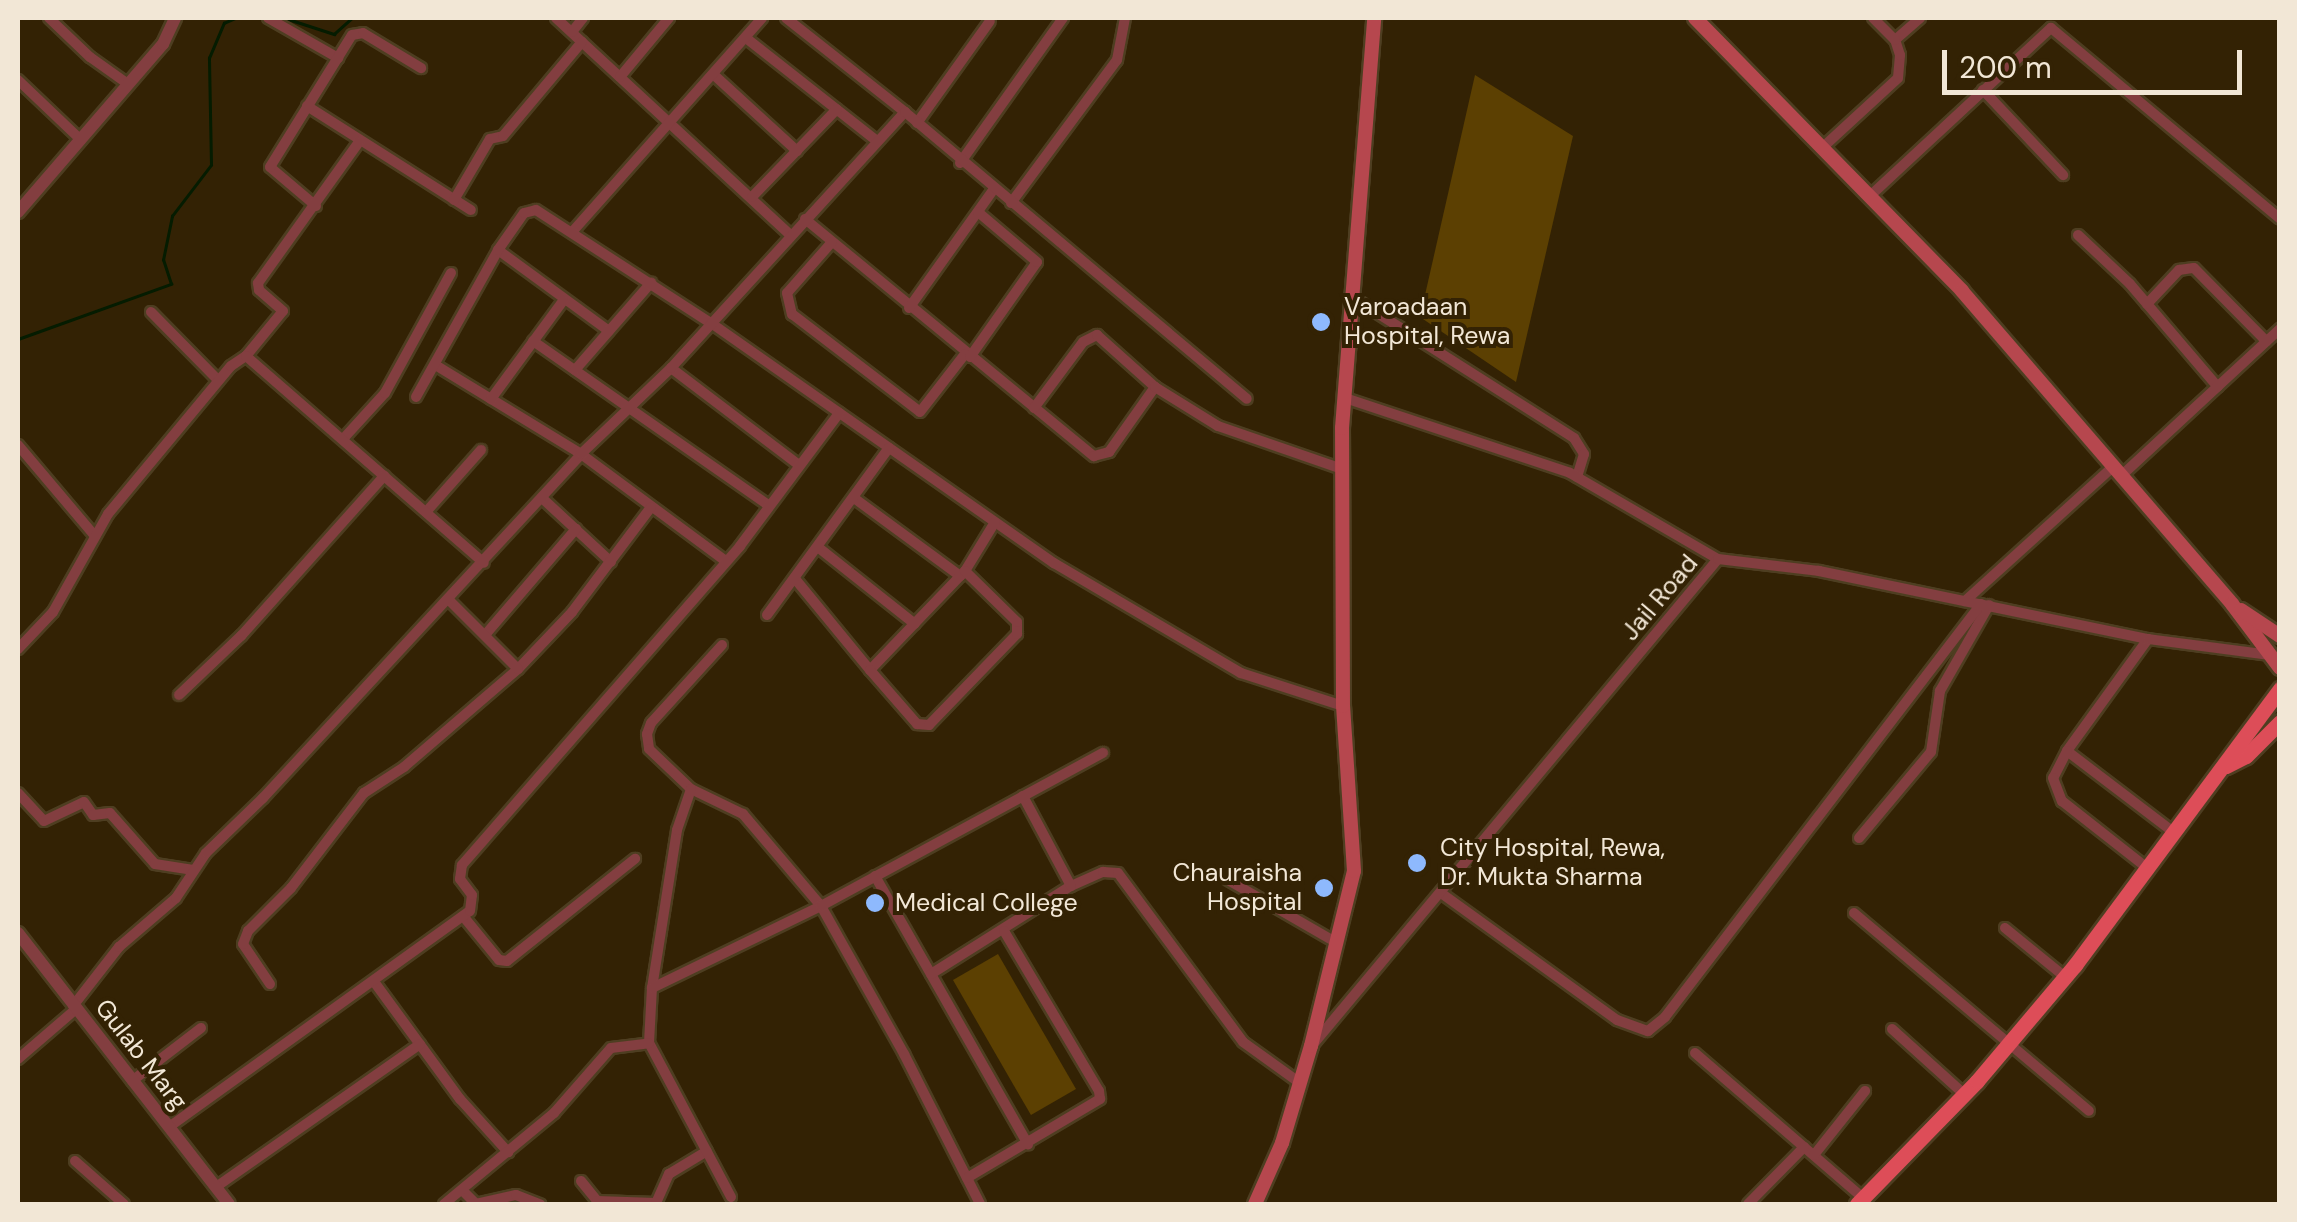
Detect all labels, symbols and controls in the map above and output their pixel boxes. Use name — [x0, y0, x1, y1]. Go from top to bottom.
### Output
scale bar — [1947, 30, 2247, 92]
text: 200 m — [1959, 48, 2052, 87]
place label: Varoadaan Hospital, Rewa — [1344, 293, 1510, 352]
marker: Varoadaan Hospital, Rewa — [1308, 309, 1334, 335]
street label: Jail Road — [1616, 549, 1704, 647]
place label: City Hospital, Rewa, Dr. Mukta Sharma — [1440, 834, 1665, 893]
marker: City Hospital, Rewa, Dr. Mukta Sharma — [1404, 850, 1430, 876]
place label: Chauraisha Hospital — [1172, 859, 1302, 918]
marker: Chauraisha Hospital — [1311, 875, 1337, 901]
place label: Medical College — [895, 888, 1078, 918]
marker: Medical College — [864, 892, 886, 914]
street label: Gulab Marg — [88, 994, 194, 1116]

